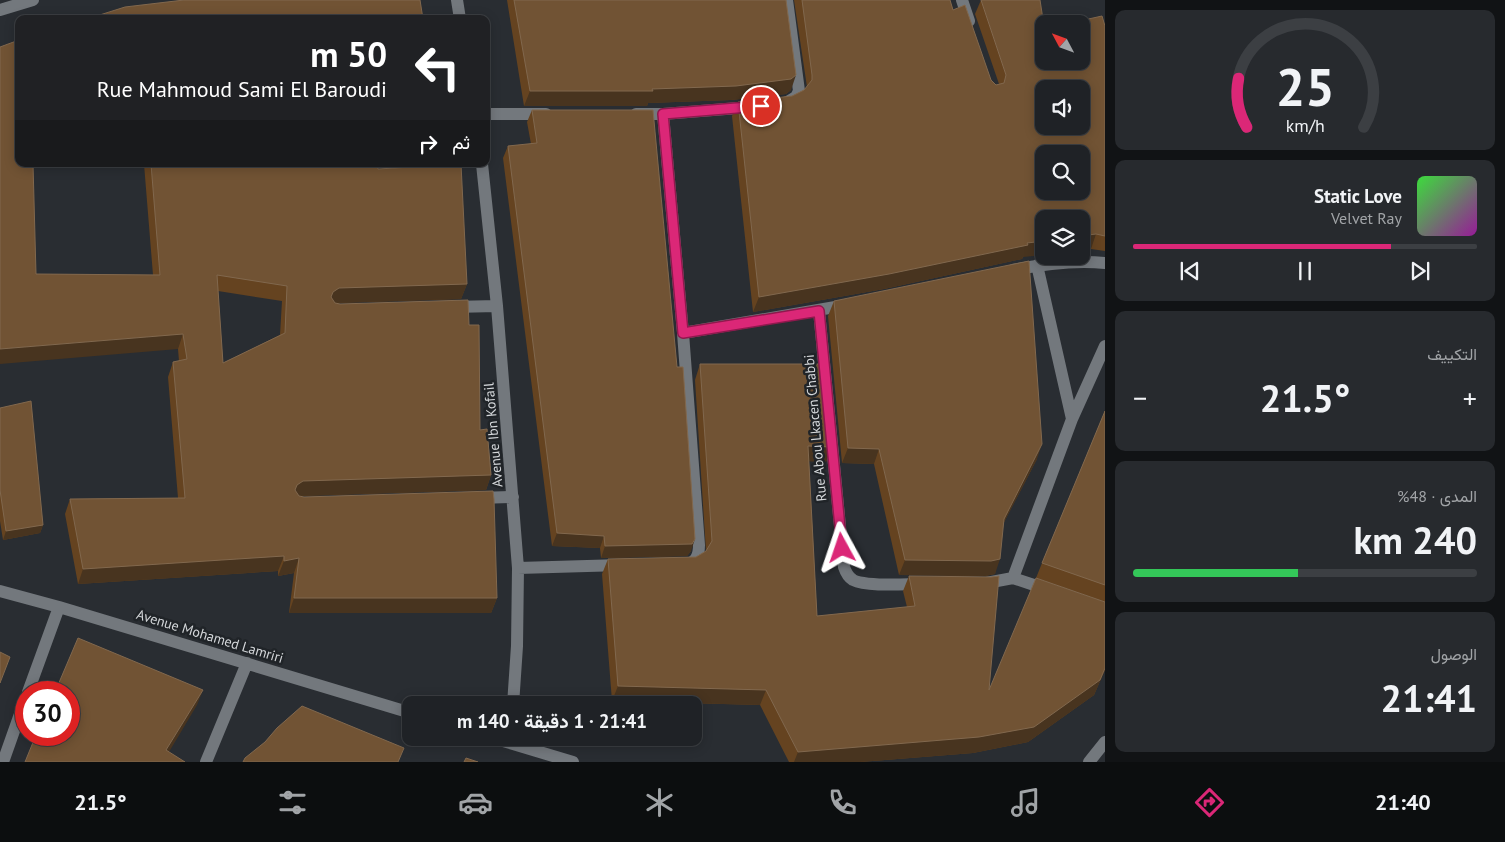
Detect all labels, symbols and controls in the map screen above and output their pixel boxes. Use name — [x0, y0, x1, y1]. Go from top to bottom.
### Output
north arrow — [1035, 15, 1090, 70]
map controls — [1035, 15, 1090, 265]
text: 50 m — [310, 31, 387, 77]
icon: left — [405, 35, 470, 100]
text: 25 — [1276, 53, 1334, 120]
text: Rue Mahmoud Sami El Baroudi — [97, 75, 387, 103]
button: sound — [1035, 80, 1090, 135]
pin — [740, 85, 782, 127]
icon: arrive — [747, 92, 775, 120]
text: km/h — [1285, 114, 1325, 137]
icon: right — [414, 130, 442, 158]
text: ثم — [452, 130, 470, 154]
button: search — [1035, 145, 1090, 200]
text: Static Love — [1314, 184, 1402, 208]
text: Velvet Ray — [1331, 208, 1402, 228]
button: layers — [1035, 210, 1090, 265]
icon: previous — [1176, 257, 1204, 285]
icon: pause — [1291, 257, 1319, 285]
icon: next — [1406, 257, 1434, 285]
text: التكييف — [1427, 344, 1477, 364]
street label: Rue Abou Lkacen Chabbi — [800, 354, 830, 502]
text: 21.5° — [1260, 373, 1350, 422]
text: − — [1133, 379, 1147, 416]
text: + — [1463, 379, 1477, 416]
street label: Avenue Ibn Kofail — [479, 382, 507, 488]
text: المدى · 48% — [1397, 486, 1477, 506]
text: 240 km — [1353, 515, 1477, 564]
position arrow — [815, 521, 867, 573]
street label: Avenue Mohamed Lamriri — [134, 605, 286, 667]
text: الوصول — [1431, 644, 1477, 664]
text: 21:41 — [1381, 673, 1477, 722]
speed limit sign: 30 — [15, 681, 80, 746]
text: 21:41 · 1 دقيقة · 140 m — [457, 709, 647, 733]
icon: filters — [275, 785, 310, 820]
icon: car — [458, 785, 493, 820]
icon: climate — [642, 785, 677, 820]
icon: phone — [825, 785, 860, 820]
icon: music — [1008, 785, 1043, 820]
icon: directions — [1192, 785, 1227, 820]
text: 21.5° — [74, 788, 127, 816]
text: 21:40 — [1375, 788, 1431, 816]

